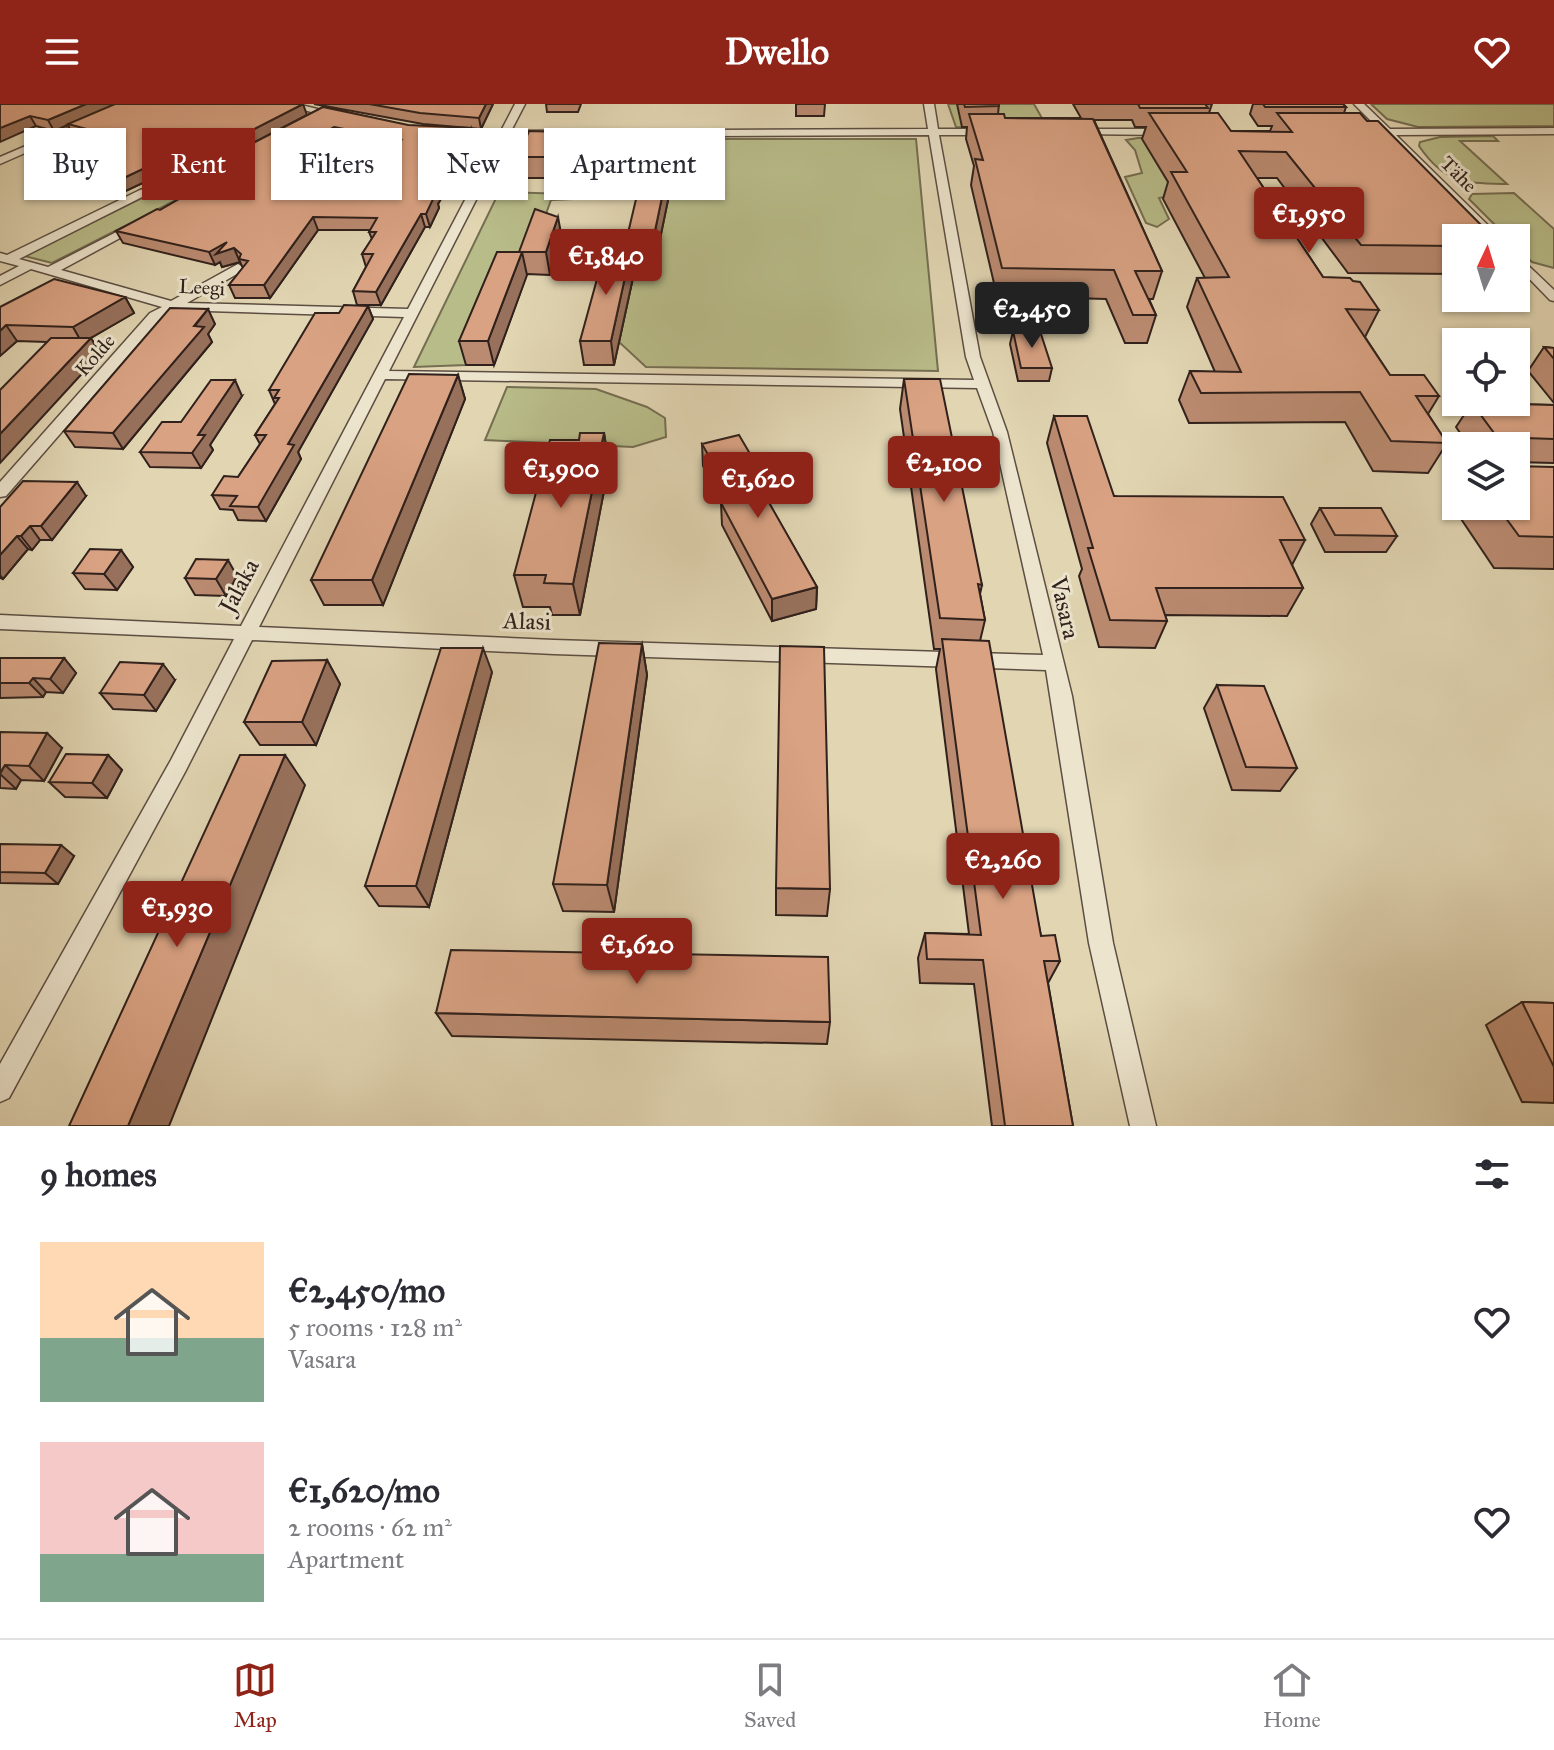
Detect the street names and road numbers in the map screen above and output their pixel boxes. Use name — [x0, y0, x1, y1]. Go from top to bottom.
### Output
street label: Tähe — [1436, 151, 1482, 197]
street label: Leegi — [178, 274, 226, 301]
street label: Kolde — [70, 329, 120, 381]
street label: Jalaka — [211, 553, 266, 621]
street label: Vasara — [1043, 573, 1087, 643]
street label: Alasi — [501, 605, 552, 637]

